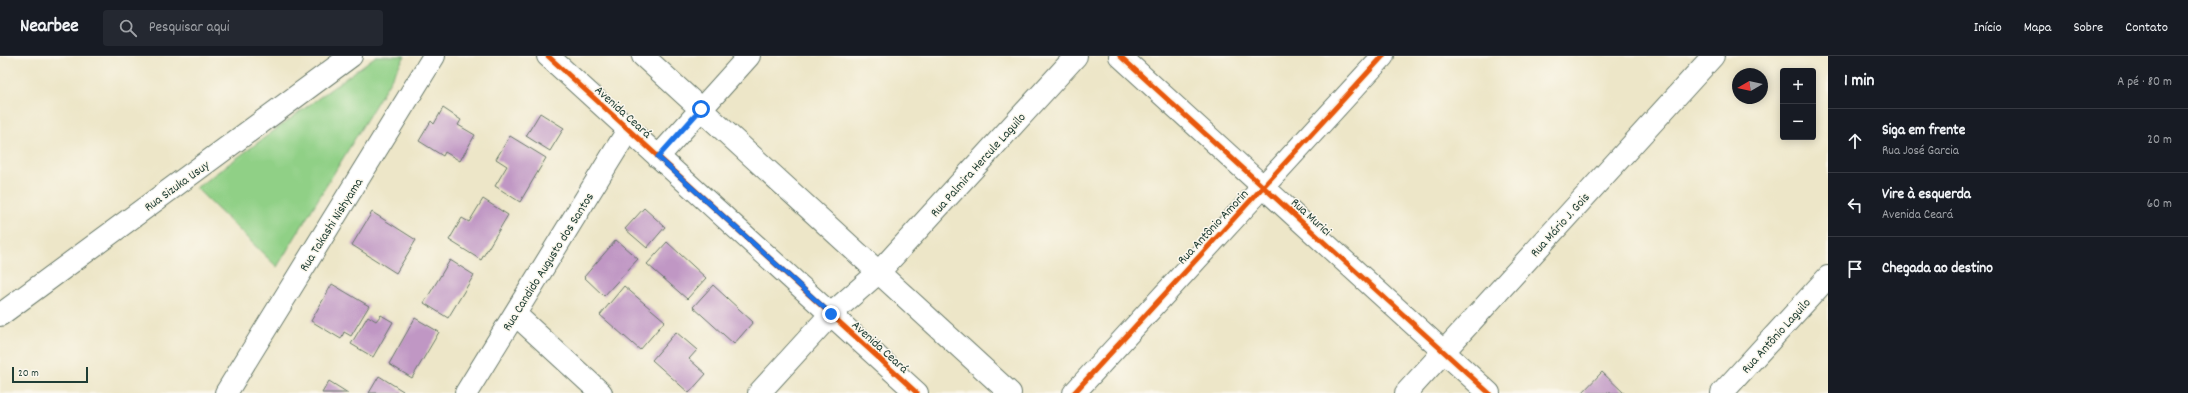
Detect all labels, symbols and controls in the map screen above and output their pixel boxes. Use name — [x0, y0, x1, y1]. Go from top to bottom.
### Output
search box — [103, 10, 383, 46]
text: Nearbee — [20, 14, 79, 41]
icon: search — [117, 17, 139, 39]
text: Pesquisar aqui — [149, 17, 230, 39]
text: Início — [1974, 18, 2002, 38]
text: Mapa — [2024, 18, 2051, 38]
text: Sobre — [2073, 18, 2103, 38]
text: Contato — [2125, 18, 2168, 38]
north arrow — [1732, 68, 1768, 104]
map controls — [1780, 68, 1816, 140]
button: + — [1780, 68, 1816, 104]
text: 1 min — [1844, 70, 1874, 94]
text: A pé · 80 m — [2117, 73, 2172, 92]
street label: Avenida Ceará — [589, 82, 656, 144]
route start — [692, 100, 710, 118]
button: − — [1780, 104, 1816, 140]
street label: Rua Palmira Hercule Laguilo — [927, 109, 1031, 222]
text: Siga em frente — [1882, 120, 1965, 142]
icon: ahead — [1844, 130, 1866, 152]
text: 20 m — [2147, 131, 2172, 150]
text: Rua José Garcia — [1882, 142, 1959, 161]
street label: Rua Sizuka Usuy — [141, 156, 215, 217]
street label: Rua Takashi Nishyama — [296, 174, 369, 276]
text: Vire à esquerda — [1882, 184, 1971, 206]
street label: Rua Antônio Amorin — [1174, 186, 1254, 270]
street label: Rua Candido Augusto dos Santos — [499, 189, 600, 335]
street label: Rua Mário J. Gois — [1527, 189, 1595, 262]
street label: Rua Murici — [1286, 194, 1335, 242]
icon: left — [1844, 194, 1866, 216]
text: 60 m — [2147, 195, 2172, 214]
text: Avenida Ceará — [1882, 206, 1953, 225]
icon: arrive — [1844, 258, 1866, 280]
text: Chegada ao destino — [1882, 258, 1993, 280]
street label: Rua Antônio Laguilo — [1738, 295, 1816, 379]
route end — [822, 305, 840, 323]
street label: Avenida Ceará — [846, 317, 913, 379]
scale bar — [12, 365, 88, 384]
text: 20 m — [18, 366, 39, 382]

